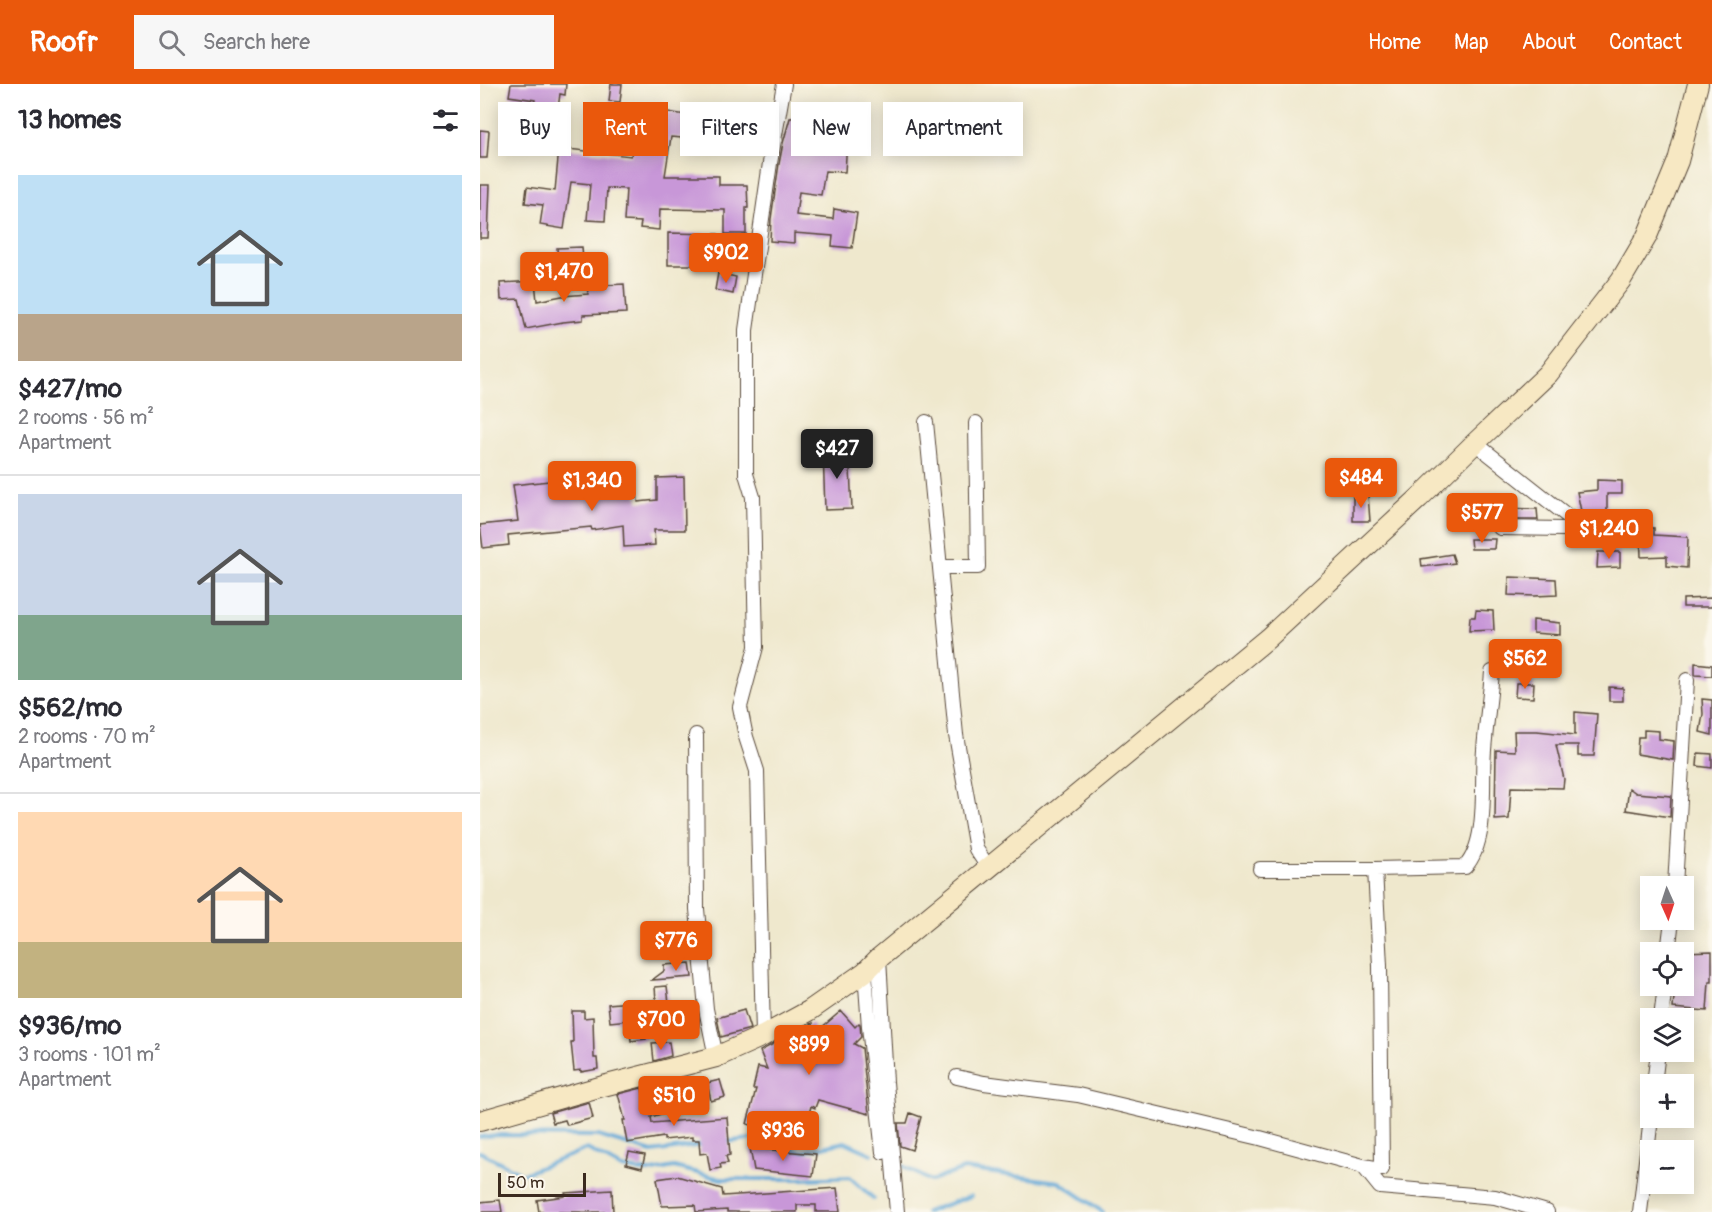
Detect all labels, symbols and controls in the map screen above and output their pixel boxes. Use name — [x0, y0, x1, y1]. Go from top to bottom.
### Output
search box — [134, 15, 554, 69]
text: Roofr — [30, 25, 98, 60]
icon: search — [155, 26, 188, 59]
text: Search here — [203, 28, 310, 56]
text: Home — [1368, 29, 1421, 56]
text: Map — [1454, 29, 1489, 56]
text: About — [1522, 29, 1576, 56]
text: Contact — [1609, 29, 1682, 56]
chip: Buy — [498, 102, 571, 156]
chip: Rent — [583, 102, 668, 156]
chip: Filters — [680, 102, 779, 156]
chip: New — [791, 102, 871, 156]
chip: Apartment — [883, 102, 1023, 156]
text: 13 homes — [18, 104, 121, 136]
icon: filters — [429, 104, 462, 137]
icon: home — [186, 214, 294, 322]
pin: $902 — [690, 233, 762, 284]
text: $902 — [703, 240, 749, 265]
pin: $1,470 — [515, 252, 613, 303]
text: $1,470 — [534, 259, 594, 284]
text: $427/mo — [18, 373, 122, 405]
text: 2 rooms · 56 m² — [18, 405, 154, 430]
pin: $427 — [801, 429, 873, 480]
text: Apartment — [18, 430, 111, 455]
text: $427 — [815, 436, 859, 461]
pin: $484 — [1325, 458, 1397, 509]
pin: $1,340 — [543, 461, 641, 512]
text: $484 — [1339, 465, 1383, 490]
text: $1,340 — [562, 468, 622, 493]
pin: $577 — [1446, 493, 1518, 544]
text: $577 — [1461, 500, 1503, 525]
pin: $1,240 — [1560, 509, 1658, 560]
text: $1,240 — [1579, 516, 1639, 541]
icon: home — [186, 533, 294, 641]
pin: $562 — [1489, 639, 1561, 690]
text: $562 — [1503, 646, 1547, 671]
text: $562/mo — [18, 692, 122, 724]
text: 2 rooms · 70 m² — [18, 724, 156, 749]
text: Apartment — [18, 749, 111, 774]
icon: home — [186, 851, 294, 959]
north arrow — [1640, 876, 1694, 930]
map controls — [1640, 876, 1694, 1194]
pin: $776 — [640, 921, 712, 972]
text: $776 — [654, 928, 698, 953]
button: locate — [1640, 942, 1694, 996]
pin: $700 — [625, 1000, 697, 1051]
text: $700 — [637, 1007, 685, 1032]
button: layers — [1640, 1008, 1694, 1062]
text: $936/mo — [18, 1010, 122, 1042]
pin: $899 — [773, 1025, 845, 1076]
text: $899 — [788, 1032, 830, 1057]
text: 3 rooms · 101 m² — [18, 1042, 161, 1067]
text: Apartment — [18, 1067, 111, 1092]
button: + — [1640, 1074, 1694, 1128]
pin: $510 — [638, 1076, 710, 1127]
text: $510 — [652, 1083, 696, 1108]
pin: $936 — [747, 1111, 819, 1162]
text: $936 — [761, 1118, 805, 1143]
button: − — [1640, 1140, 1694, 1194]
scale bar — [498, 1170, 586, 1198]
text: 50 m — [507, 1173, 544, 1193]

